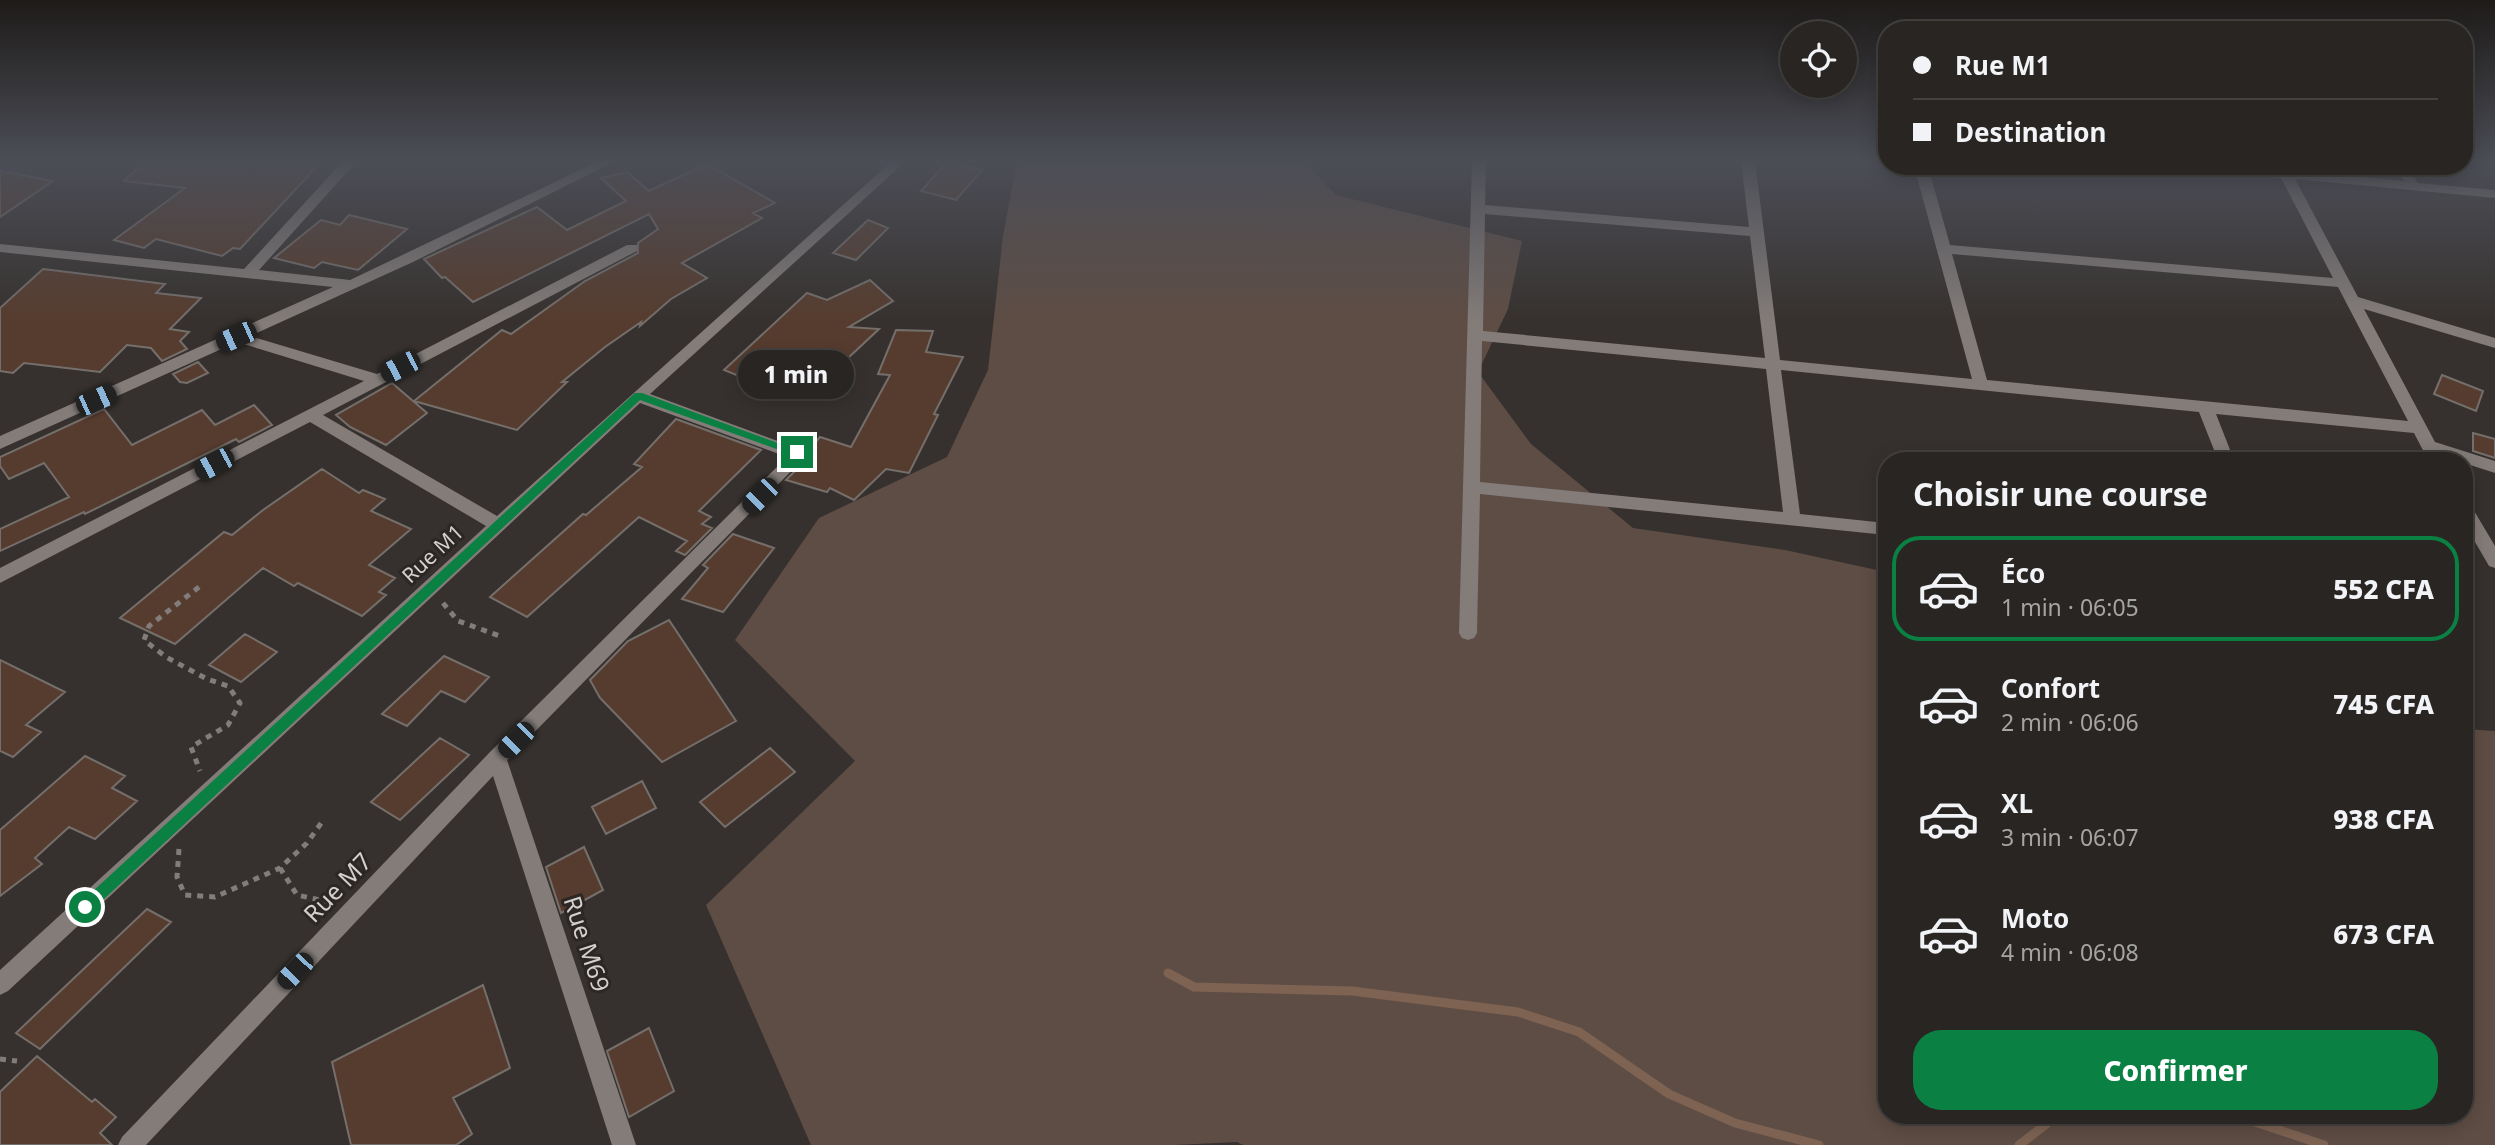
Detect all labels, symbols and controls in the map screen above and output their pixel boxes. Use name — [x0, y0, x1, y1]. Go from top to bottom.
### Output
map controls — [1780, 21, 1857, 98]
button: locate — [1780, 21, 1857, 98]
text: Rue M1 — [1955, 47, 2051, 83]
text: Destination — [1955, 114, 2106, 150]
car — [213, 319, 260, 355]
car — [377, 348, 424, 386]
callout: 1 min — [739, 350, 855, 400]
text: 1 min — [764, 358, 828, 390]
car — [73, 382, 120, 418]
route end — [781, 436, 813, 468]
car — [191, 445, 238, 483]
text: Choisir une course — [1913, 472, 2208, 515]
car — [738, 474, 783, 518]
street label: Rue M1 — [396, 518, 469, 589]
text: Éco — [2001, 555, 2045, 591]
icon: car — [1917, 557, 1980, 620]
text: 552 CFA — [2333, 571, 2434, 607]
text: 1 min · 06:05 — [2001, 591, 2139, 623]
text: Confort — [2001, 670, 2100, 706]
icon: car — [1917, 672, 1980, 735]
text: 745 CFA — [2333, 686, 2434, 722]
text: 2 min · 06:06 — [2001, 706, 2139, 738]
car — [494, 718, 539, 762]
text: XL — [2001, 785, 2033, 821]
icon: car — [1917, 787, 1980, 850]
text: 938 CFA — [2333, 801, 2434, 837]
text: 3 min · 06:07 — [2001, 821, 2139, 853]
street label: Rue M7 — [296, 845, 378, 929]
route start — [69, 891, 101, 923]
street label: Rue M69 — [556, 891, 618, 996]
text: Moto — [2001, 900, 2069, 936]
icon: car — [1917, 902, 1980, 965]
text: 673 CFA — [2333, 916, 2434, 952]
text: 4 min · 06:08 — [2001, 936, 2139, 968]
car — [273, 949, 318, 993]
button: Confirmer — [1913, 1030, 2438, 1110]

